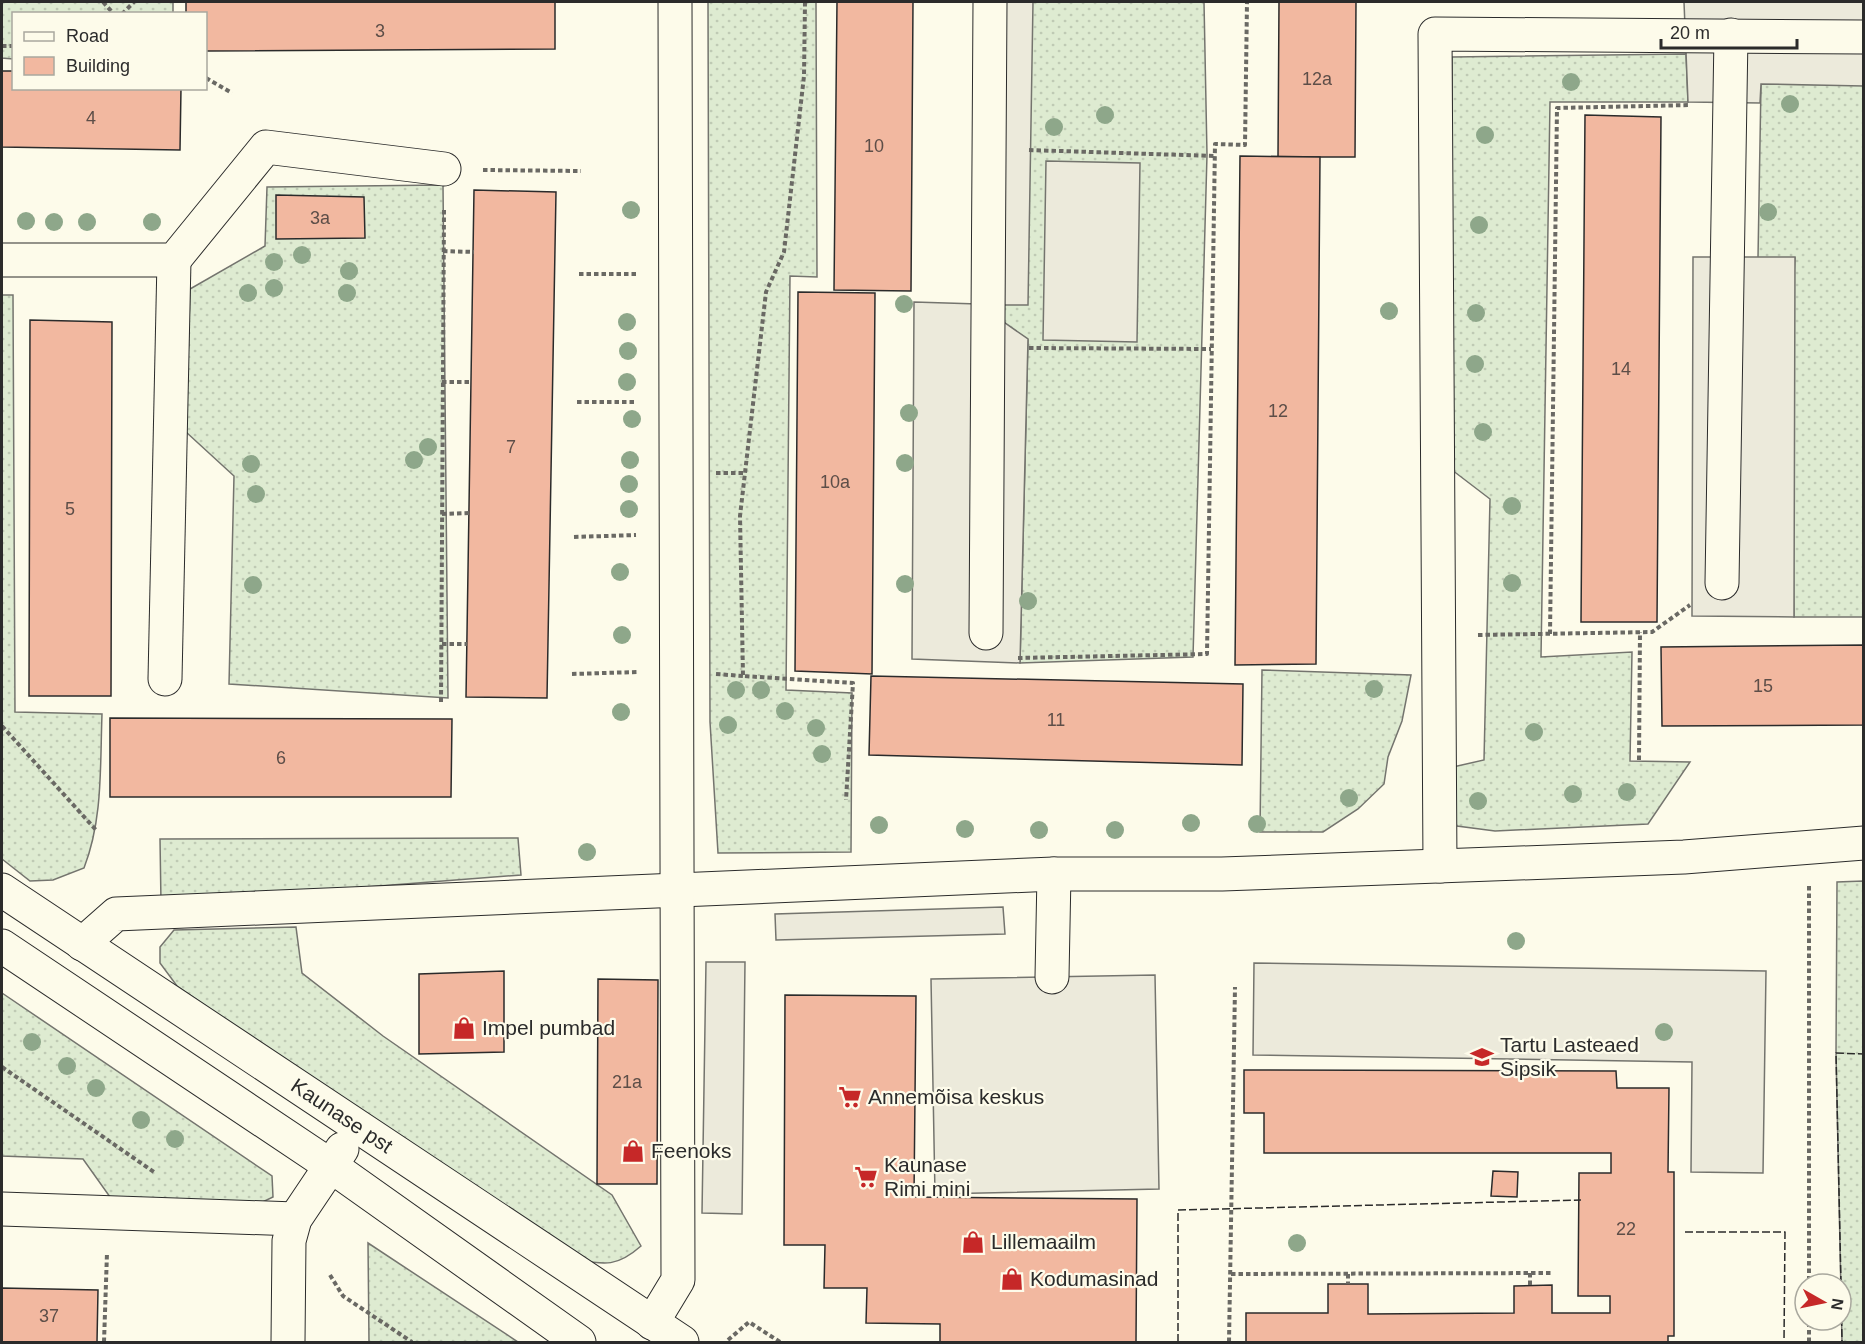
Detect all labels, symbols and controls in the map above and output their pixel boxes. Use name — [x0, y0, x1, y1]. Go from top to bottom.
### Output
legend — [12, 12, 207, 90]
scale bar — [1661, 12, 1798, 50]
house number: 3 — [375, 21, 385, 41]
text: 20 m — [1670, 23, 1710, 43]
text: Road — [66, 26, 109, 46]
text: Building — [66, 56, 130, 76]
house number: 12a — [1302, 69, 1333, 89]
house number: 4 — [86, 108, 96, 128]
house number: 10 — [864, 136, 884, 156]
house number: 3a — [310, 208, 331, 228]
house number: 14 — [1611, 359, 1631, 379]
house number: 12 — [1268, 401, 1288, 421]
house number: 7 — [506, 437, 516, 457]
house number: 10a — [820, 472, 851, 492]
house number: 5 — [65, 499, 75, 519]
house number: 15 — [1753, 676, 1773, 696]
house number: 11 — [1047, 710, 1065, 730]
house number: 6 — [276, 748, 286, 768]
shop icon: Impel pumbad — [451, 1015, 477, 1041]
place label: Impel pumbad — [482, 1016, 615, 1039]
place label: Tartu Lasteaed Sipsik — [1500, 1033, 1639, 1080]
school or university icon: Tartu Lasteaed Sipsik — [1469, 1044, 1495, 1070]
house number: 21a — [612, 1072, 643, 1092]
street label: Kaunase pst — [287, 1074, 397, 1157]
supermarket icon: Annemõisa keskus — [837, 1084, 863, 1110]
place label: Annemõisa keskus — [868, 1085, 1044, 1108]
shop icon: Feenoks — [620, 1138, 646, 1164]
place label: Feenoks — [651, 1139, 732, 1162]
place label: Kaunase Rimi mini — [884, 1153, 970, 1200]
supermarket icon: Kaunase Rimi mini — [853, 1164, 879, 1190]
house number: 22 — [1616, 1219, 1636, 1239]
shop icon: Lillemaailm — [960, 1229, 986, 1255]
place label: Lillemaailm — [991, 1230, 1096, 1253]
shop icon: Kodumasinad — [999, 1266, 1025, 1292]
place label: Kodumasinad — [1030, 1267, 1158, 1290]
north arrow — [1793, 1272, 1853, 1332]
text: N — [1828, 1297, 1847, 1311]
house number: 37 — [39, 1306, 59, 1326]

